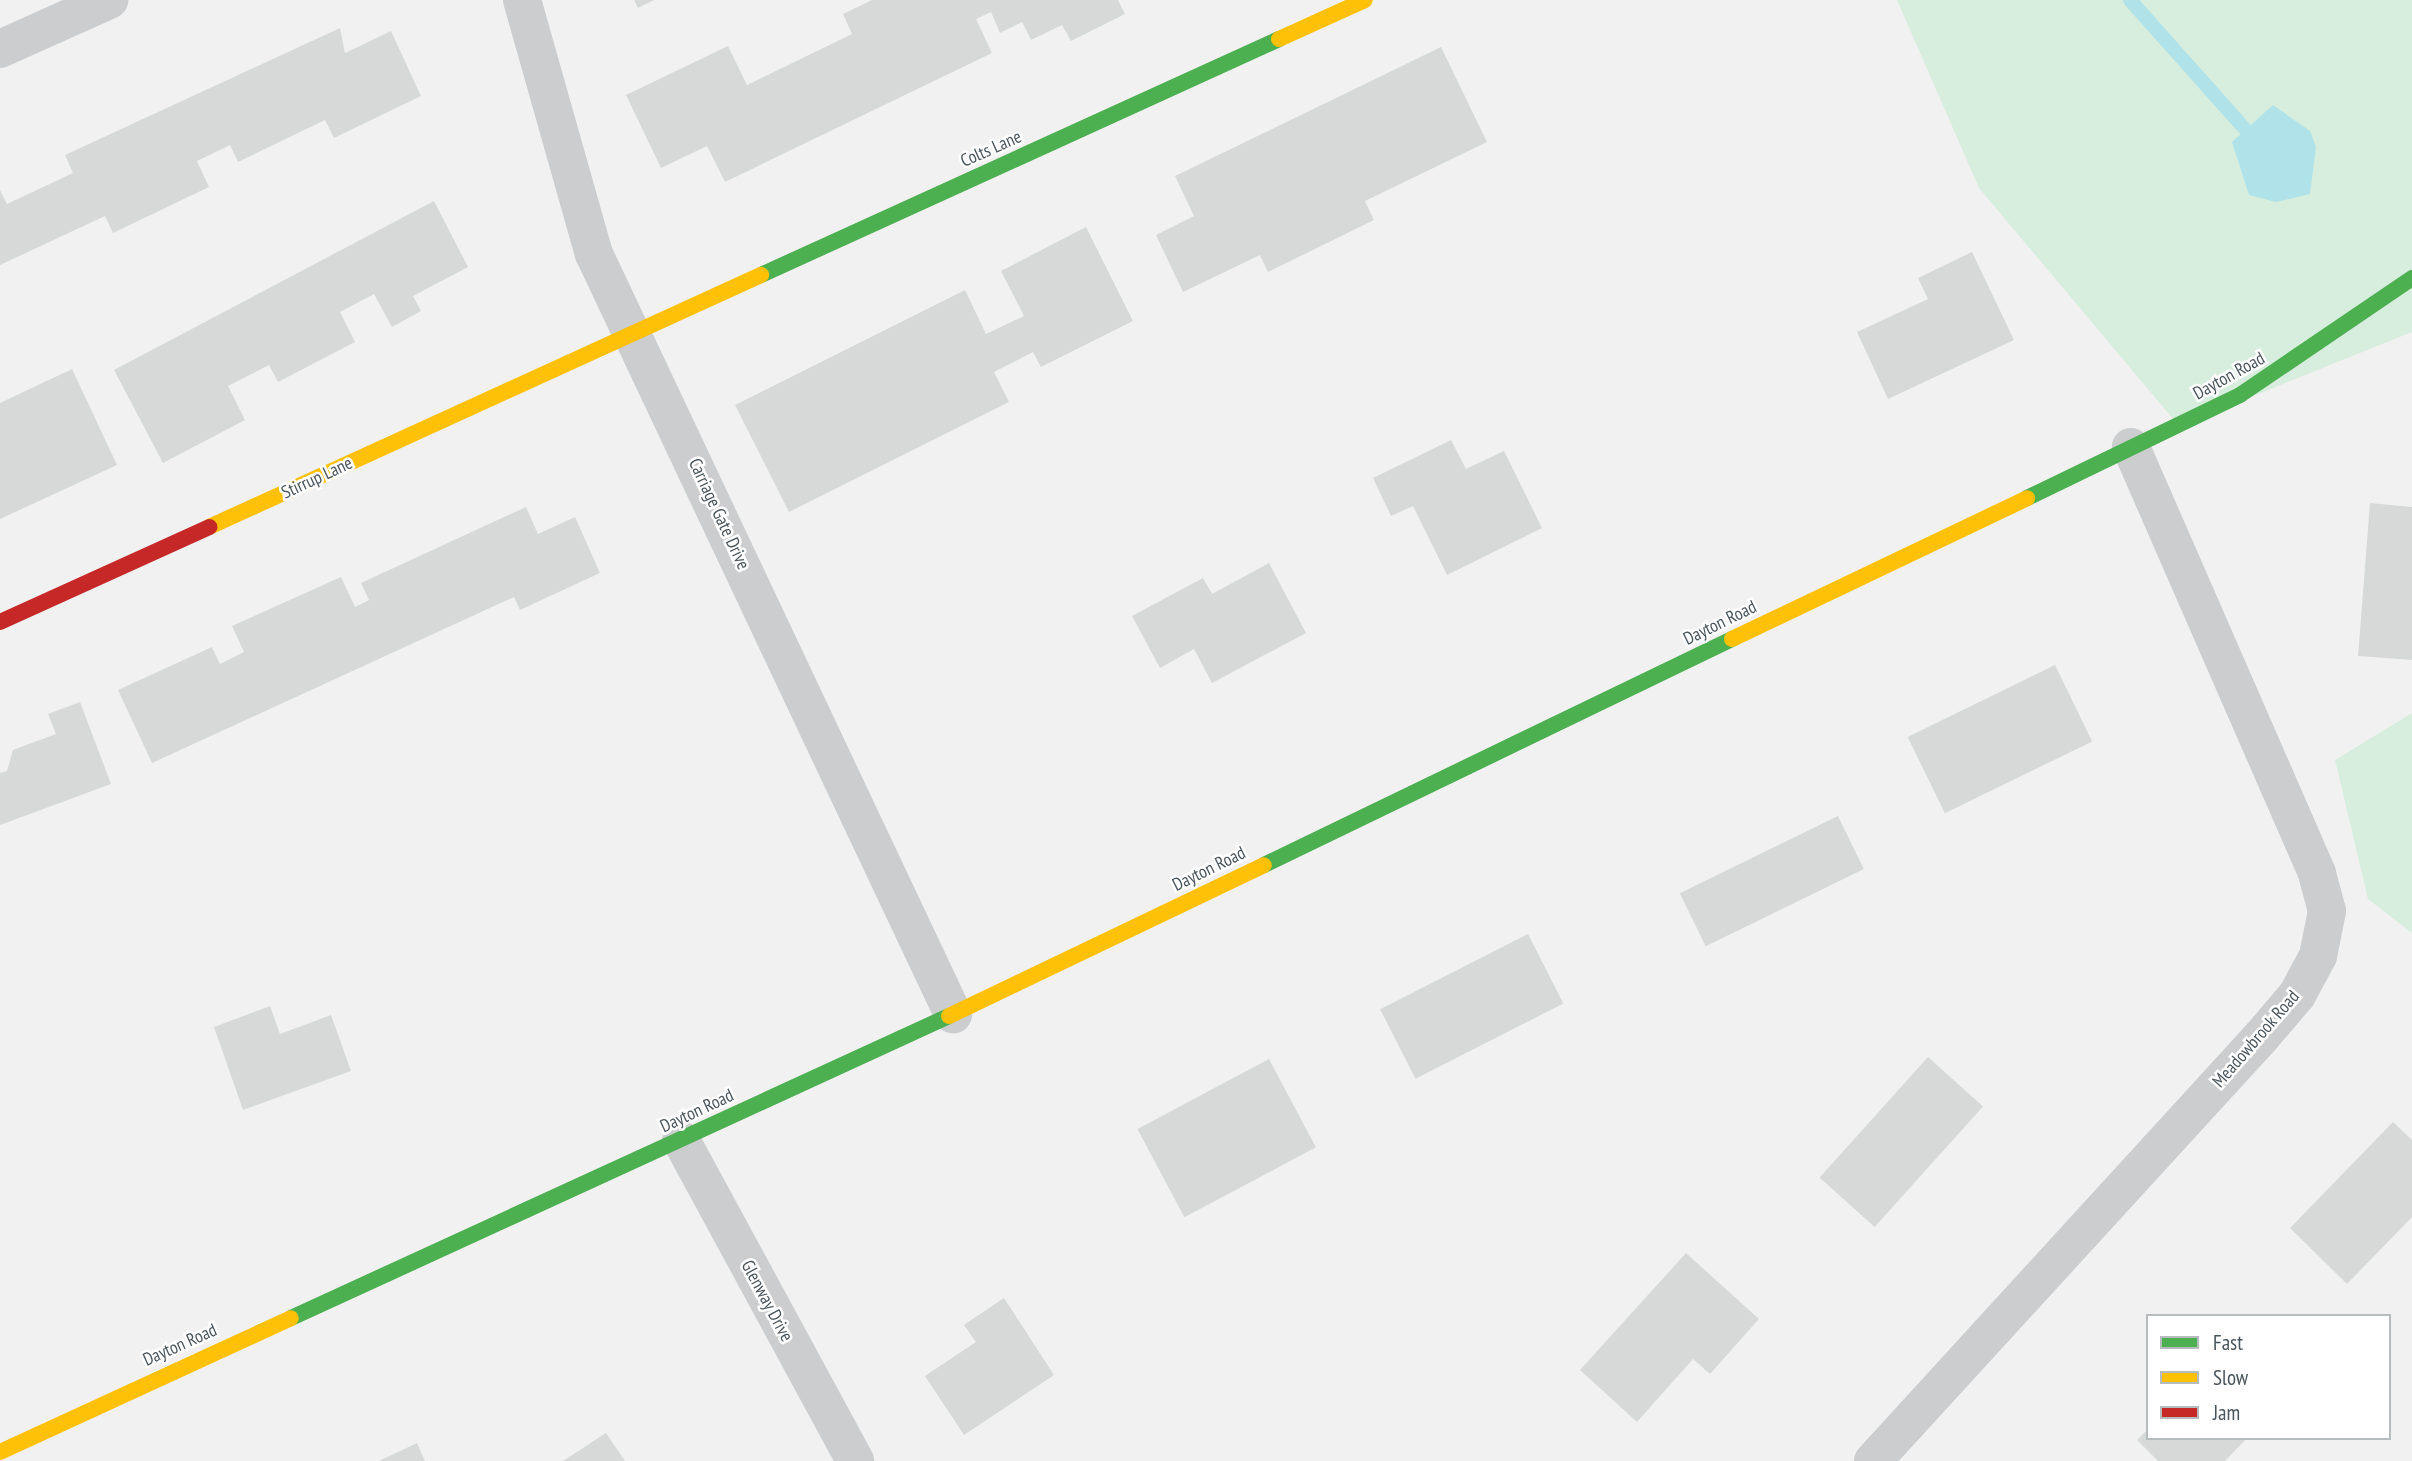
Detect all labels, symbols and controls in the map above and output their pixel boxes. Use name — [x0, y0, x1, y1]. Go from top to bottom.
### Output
street label: Colts Lane — [957, 126, 1025, 172]
street label: Dayton Road — [2189, 348, 2269, 404]
street label: Stirrup Lane — [278, 452, 356, 504]
street label: Carriage Gate Drive — [684, 455, 754, 573]
street label: Dayton Road — [1680, 596, 1760, 650]
street label: Dayton Road — [1169, 842, 1249, 896]
street label: Meadowbrook Road — [2208, 986, 2304, 1092]
street label: Dayton Road — [657, 1085, 737, 1137]
street label: Glenway Drive — [736, 1256, 798, 1346]
legend — [2146, 1314, 2391, 1440]
street label: Dayton Road — [140, 1319, 220, 1371]
text: Fast — [2213, 1329, 2243, 1356]
text: Slow — [2213, 1364, 2248, 1391]
text: Jam — [2213, 1399, 2240, 1426]

